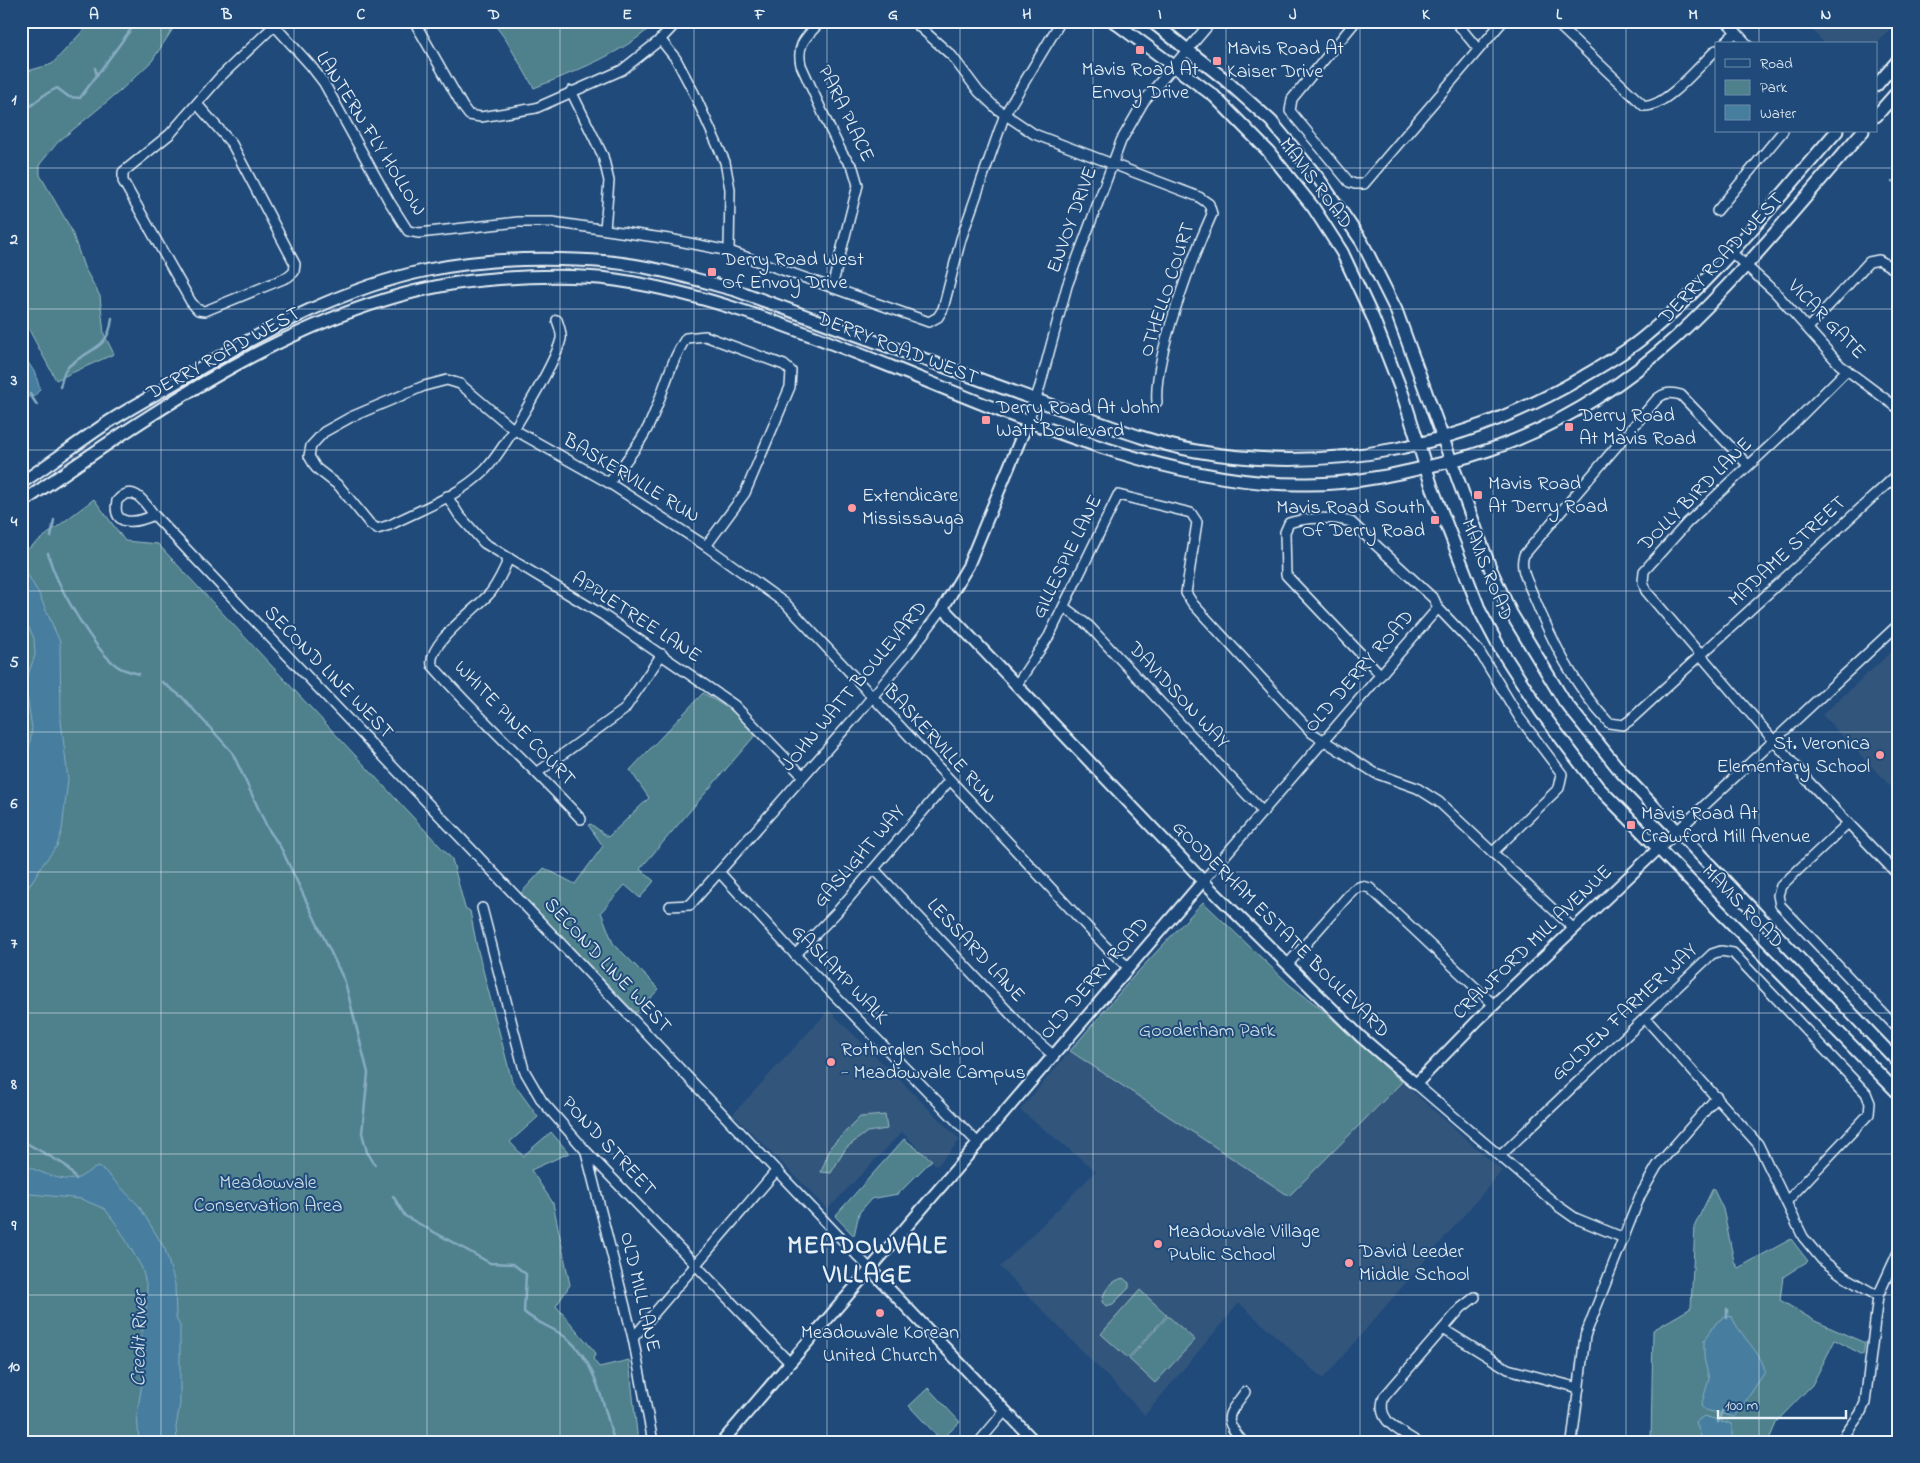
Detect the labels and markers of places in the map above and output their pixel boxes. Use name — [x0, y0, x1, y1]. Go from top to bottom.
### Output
place label: Mavis Road At Kaiser Drive — [1227, 35, 1344, 87]
marker: Mavis Road At Envoy Drive — [1134, 44, 1146, 56]
marker: Mavis Road At Kaiser Drive — [1211, 55, 1223, 67]
place label: Mavis Road At Envoy Drive — [1082, 56, 1199, 108]
place label: Derry Road West Of Envoy Drive — [721, 246, 864, 298]
marker: Derry Road West Of Envoy Drive — [706, 266, 718, 278]
place label: Derry Road At John Watt Boulevard — [995, 394, 1160, 446]
place label: Derry Road At Mavis Road — [1578, 402, 1696, 454]
marker: Derry Road At John Watt Boulevard — [980, 414, 992, 426]
marker: Derry Road At Mavis Road — [1563, 421, 1575, 433]
place label: Mavis Road At Derry Road — [1488, 470, 1608, 522]
place label: Extendicare Mississauga — [862, 482, 964, 535]
marker: Mavis Road At Derry Road — [1472, 489, 1484, 501]
place label: Mavis Road South Of Derry Road — [1276, 494, 1425, 546]
marker: Extendicare Mississauga — [846, 502, 858, 514]
marker: Mavis Road South Of Derry Road — [1429, 514, 1441, 526]
place label: St. Veronica Elementary School — [1717, 730, 1870, 782]
marker: St. Veronica Elementary School — [1874, 749, 1886, 761]
place label: Mavis Road At Crawford Mill Avenue — [1641, 800, 1810, 852]
marker: Mavis Road At Crawford Mill Avenue — [1625, 819, 1637, 831]
place label: Rotherglen School - Meadowvale Campus — [841, 1036, 1026, 1088]
marker: Rotherglen School - Meadowvale Campus — [825, 1056, 837, 1068]
place label: Meadowvale Village Public School — [1168, 1218, 1320, 1270]
marker: Meadowvale Village Public School — [1152, 1238, 1164, 1250]
place label: David Leeder Middle School — [1358, 1238, 1469, 1290]
marker: David Leeder Middle School — [1343, 1257, 1355, 1269]
marker: Meadowvale Korean United Church — [874, 1307, 886, 1319]
place label: Meadowvale Korean United Church — [801, 1319, 959, 1371]

